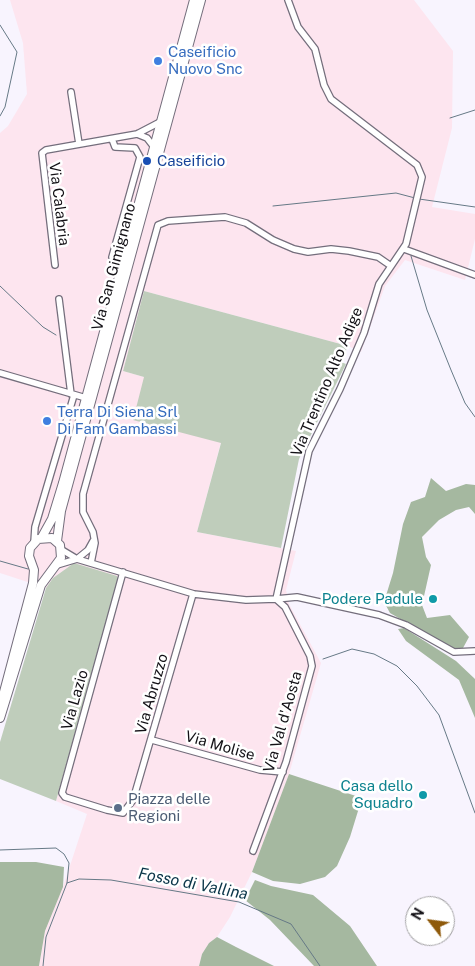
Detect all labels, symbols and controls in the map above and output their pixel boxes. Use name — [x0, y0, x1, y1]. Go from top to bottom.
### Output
place label: Caseificio Nuovo Snc — [168, 43, 243, 78]
marker: Caseificio Nuovo Snc — [152, 55, 164, 67]
place label: Caseificio — [157, 152, 225, 170]
marker: Caseificio — [141, 155, 153, 167]
street label: Via Calabria — [45, 161, 73, 247]
street label: Via San Gimignano — [88, 201, 140, 333]
street label: Via Trentino Alto Adige — [287, 305, 367, 459]
place label: Terra Di Siena Srl Di Fam Gambassi — [57, 403, 178, 438]
marker: Terra Di Siena Srl Di Fam Gambassi — [41, 415, 53, 427]
place label: Podere Padule — [322, 590, 423, 608]
marker: Podere Padule — [427, 593, 439, 605]
street label: Via Abruzzo — [132, 652, 172, 736]
street label: Via Lazio — [58, 668, 92, 732]
street label: Via Val d'Aosta — [260, 669, 306, 775]
street label: Via Molise — [183, 727, 257, 765]
place label: Casa dello Squadro — [341, 777, 413, 812]
marker: Casa dello Squadro — [417, 789, 429, 801]
place label: Piazza delle Regioni — [128, 790, 211, 825]
marker: Piazza delle Regioni — [112, 802, 124, 814]
water label: Fosso di Vallina — [136, 864, 250, 904]
north arrow — [405, 896, 455, 946]
text: N — [408, 905, 428, 923]

